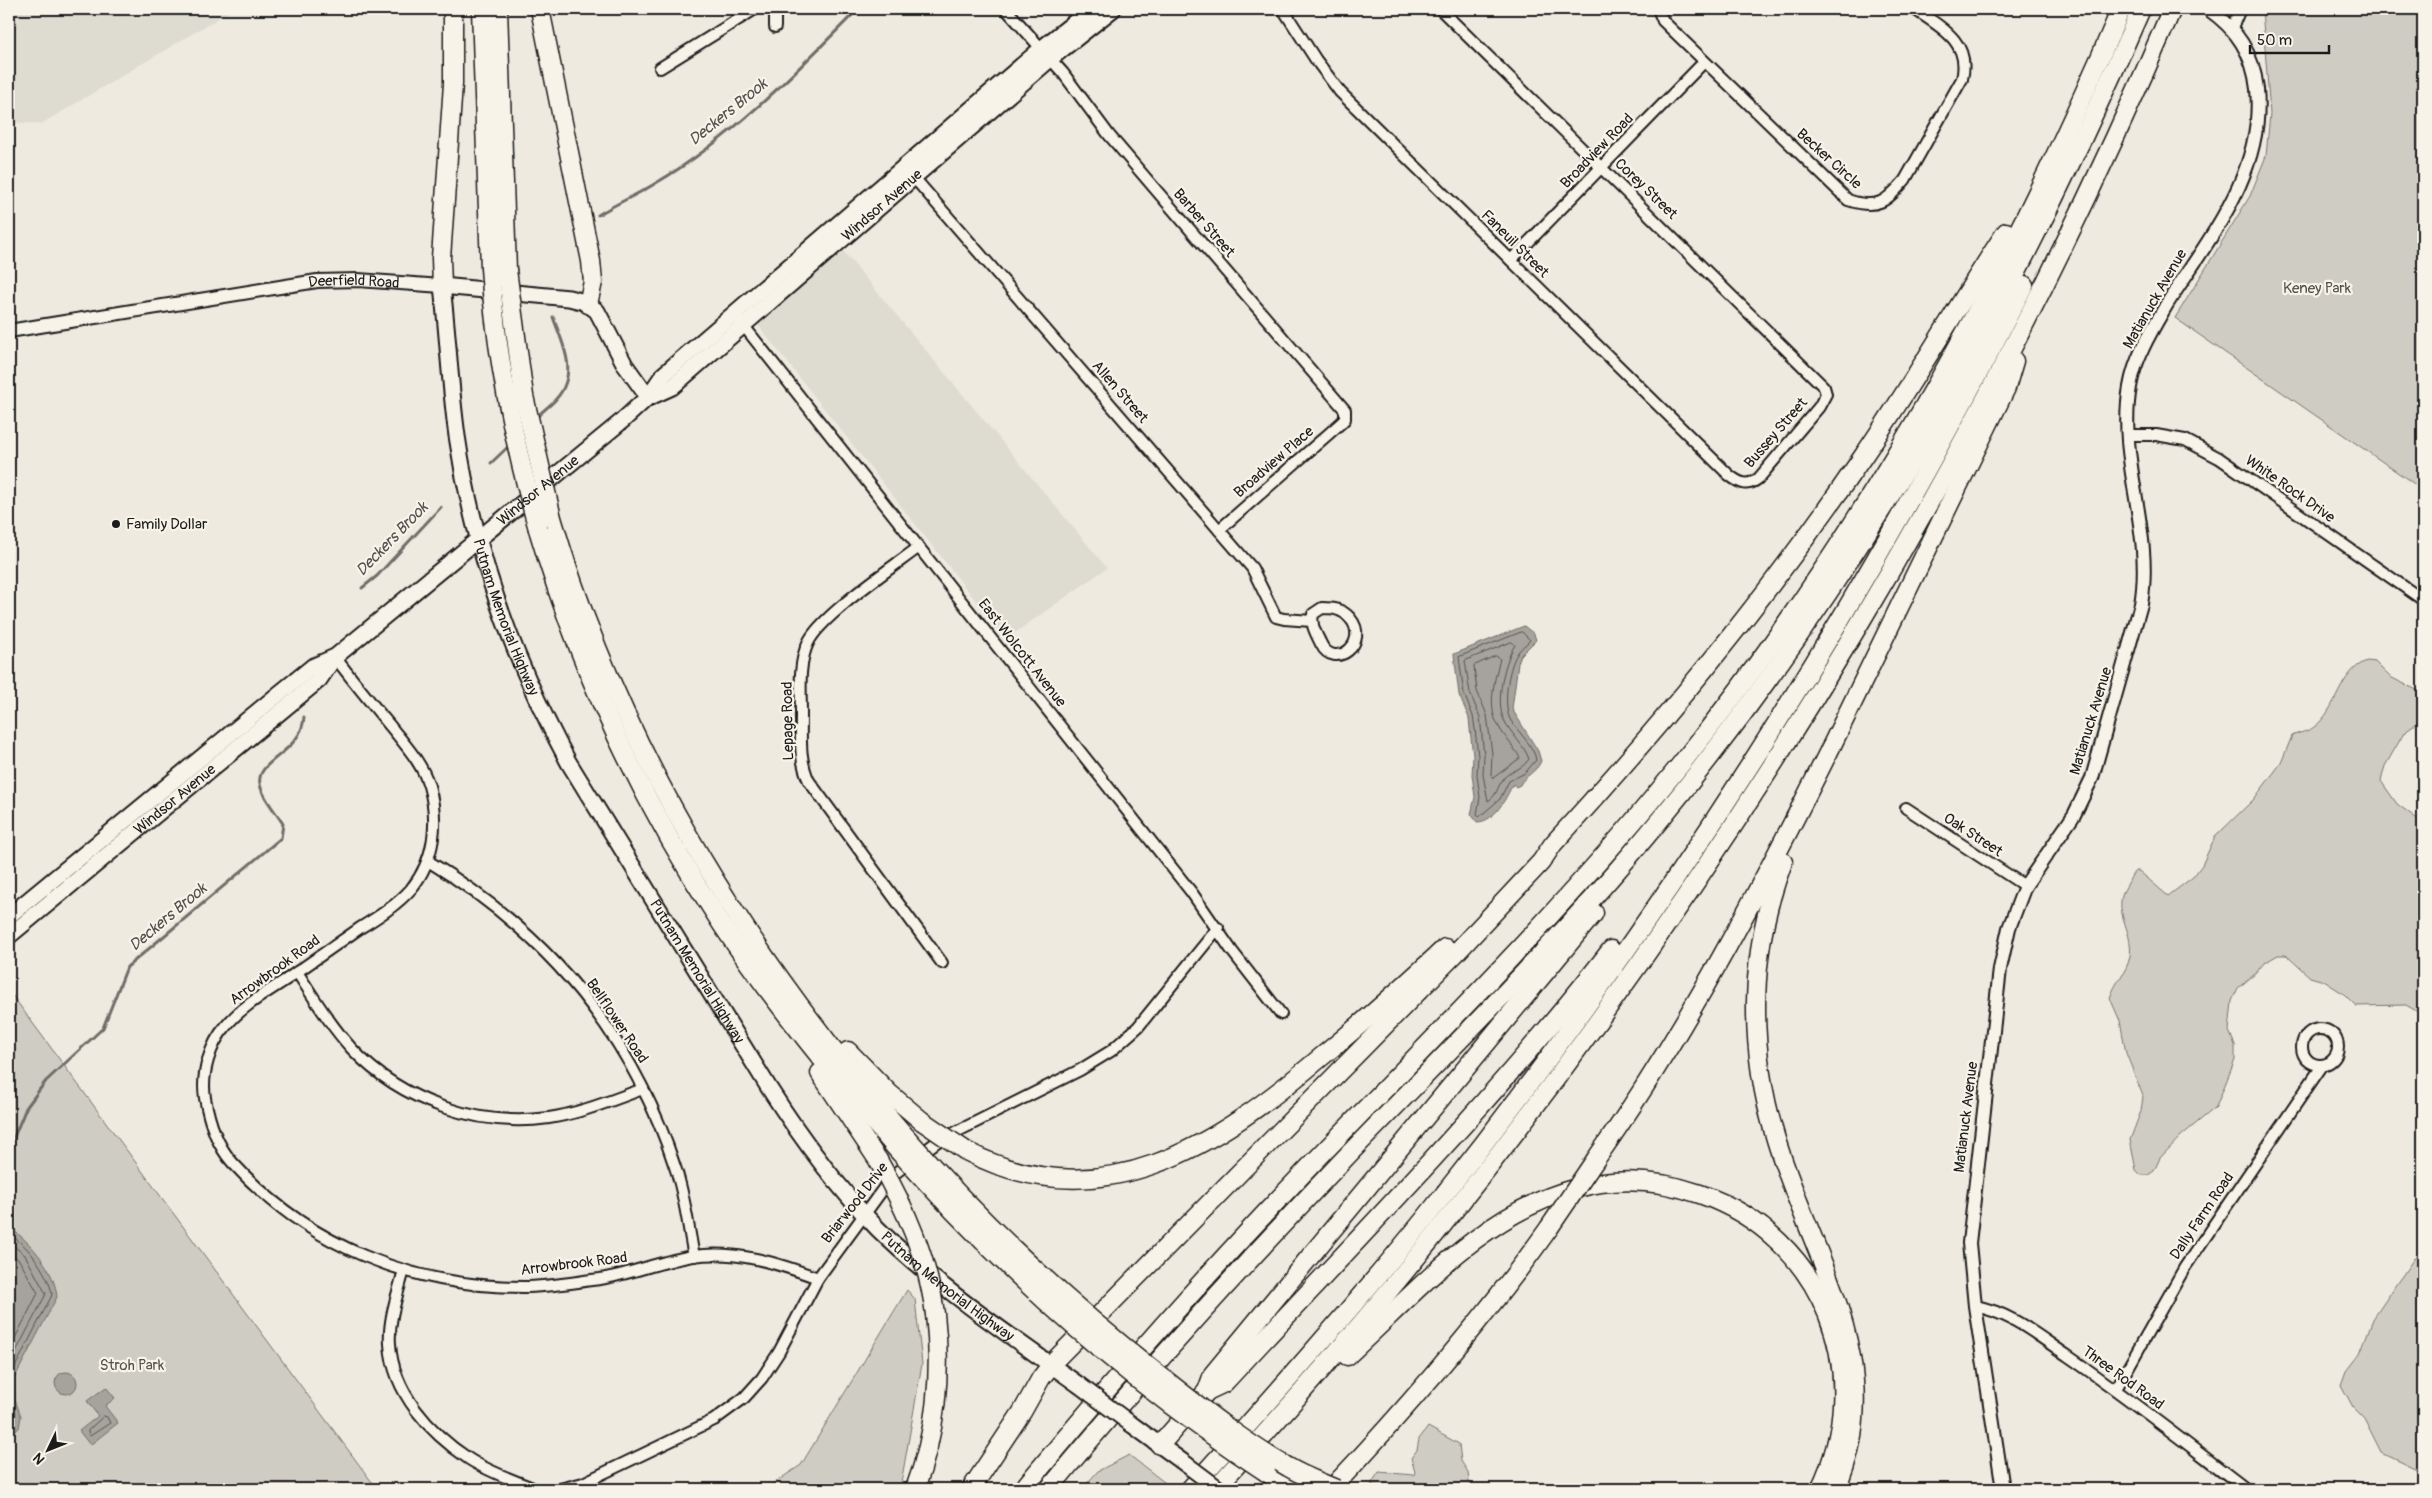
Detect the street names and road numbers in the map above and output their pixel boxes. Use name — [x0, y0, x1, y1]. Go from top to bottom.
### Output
street label: Broadview Road — [1556, 109, 1638, 193]
street label: Becker Circle — [1792, 125, 1866, 194]
street label: Corey Street — [1611, 154, 1682, 224]
street label: Windsor Avenue — [838, 164, 927, 245]
street label: Barber Street — [1169, 185, 1240, 262]
street label: Faneuil Street — [1477, 206, 1554, 283]
street label: Matianuck Avenue — [2119, 245, 2191, 352]
street label: Deerfield Road — [307, 271, 400, 292]
street label: Allen Street — [1088, 357, 1153, 428]
street label: Bussey Street — [1740, 393, 1812, 472]
street label: Broadview Place — [1230, 422, 1318, 502]
street label: Windsor Avenue — [493, 450, 583, 529]
street label: White Rock Drive — [2241, 451, 2339, 527]
street label: Putnam Memorial Highway — [469, 536, 544, 699]
street label: East Wolcott Avenue — [974, 595, 1071, 711]
street label: Matianuck Avenue — [2066, 664, 2117, 777]
street label: Lepage Road — [778, 681, 798, 761]
street label: Windsor Avenue — [130, 759, 220, 839]
street label: Oak Street — [1940, 809, 2007, 862]
street label: Putnam Memorial Highway — [646, 896, 749, 1047]
street label: Arrowbrook Road — [226, 931, 324, 1009]
street label: Bellflower Road — [582, 975, 652, 1067]
street label: Matianuck Avenue — [1950, 1060, 1982, 1174]
street label: Briarwood Drive — [817, 1158, 893, 1247]
street label: Dally Farm Road — [2166, 1169, 2238, 1263]
street label: Putnam Memorial Highway — [877, 1227, 1019, 1346]
street label: Arrowbrook Road — [520, 1248, 628, 1280]
street label: Three Rod Road — [2078, 1342, 2168, 1414]

